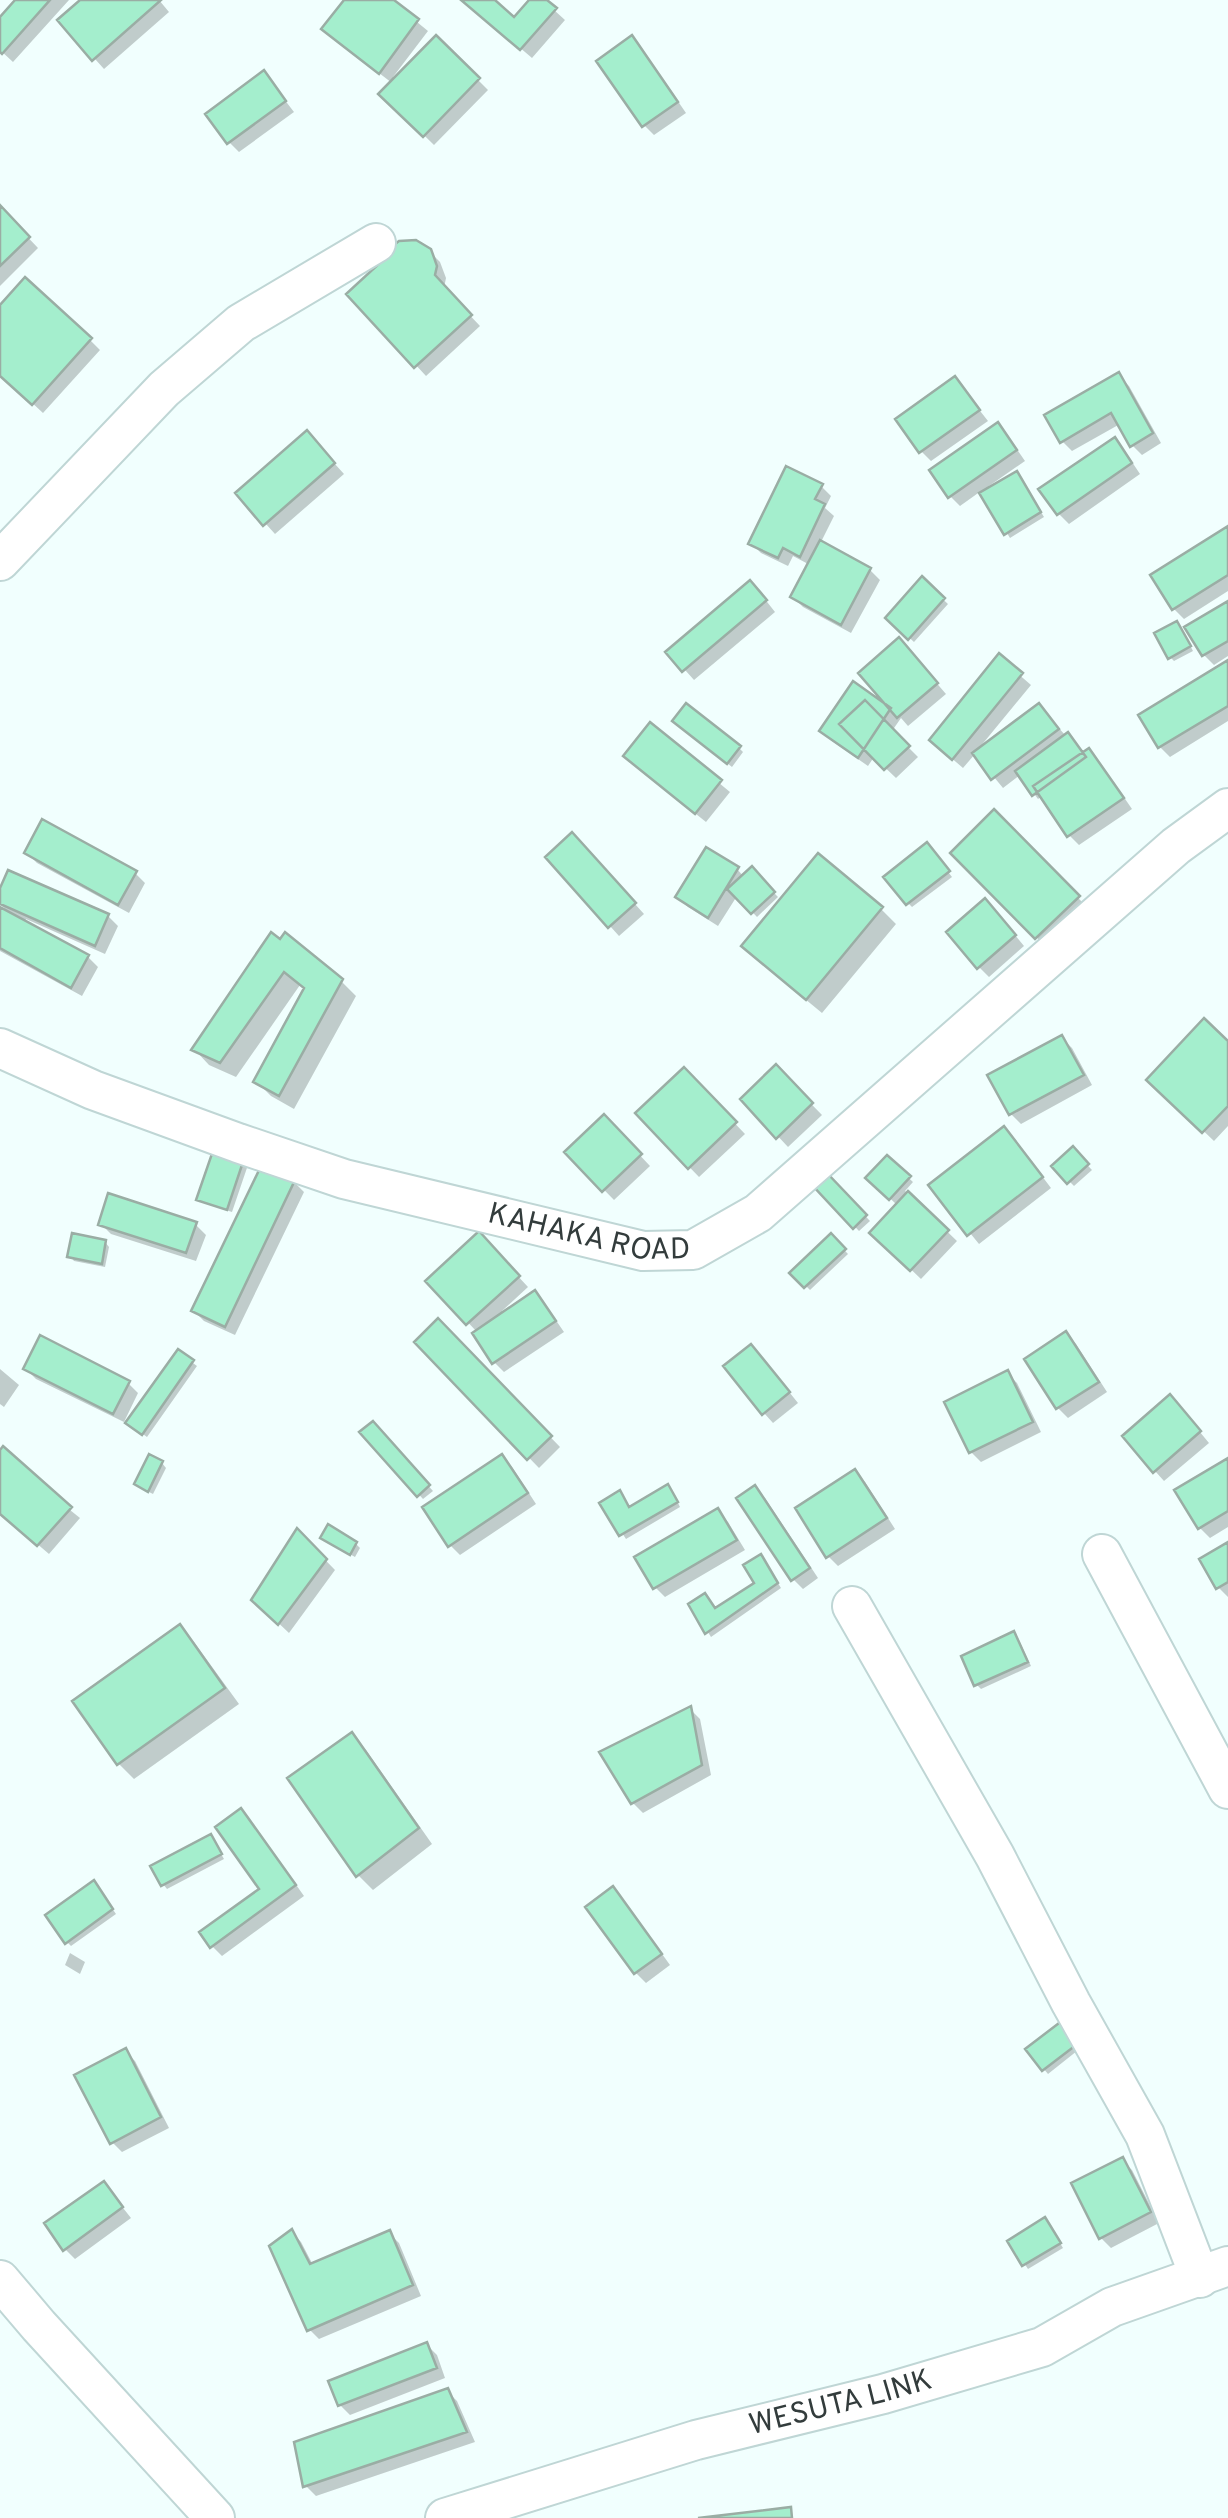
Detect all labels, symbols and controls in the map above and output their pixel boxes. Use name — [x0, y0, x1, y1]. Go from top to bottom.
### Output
street label: KAHAKA ROAD — [484, 1196, 691, 1271]
street label: WESUTA LINK — [745, 2362, 937, 2445]

